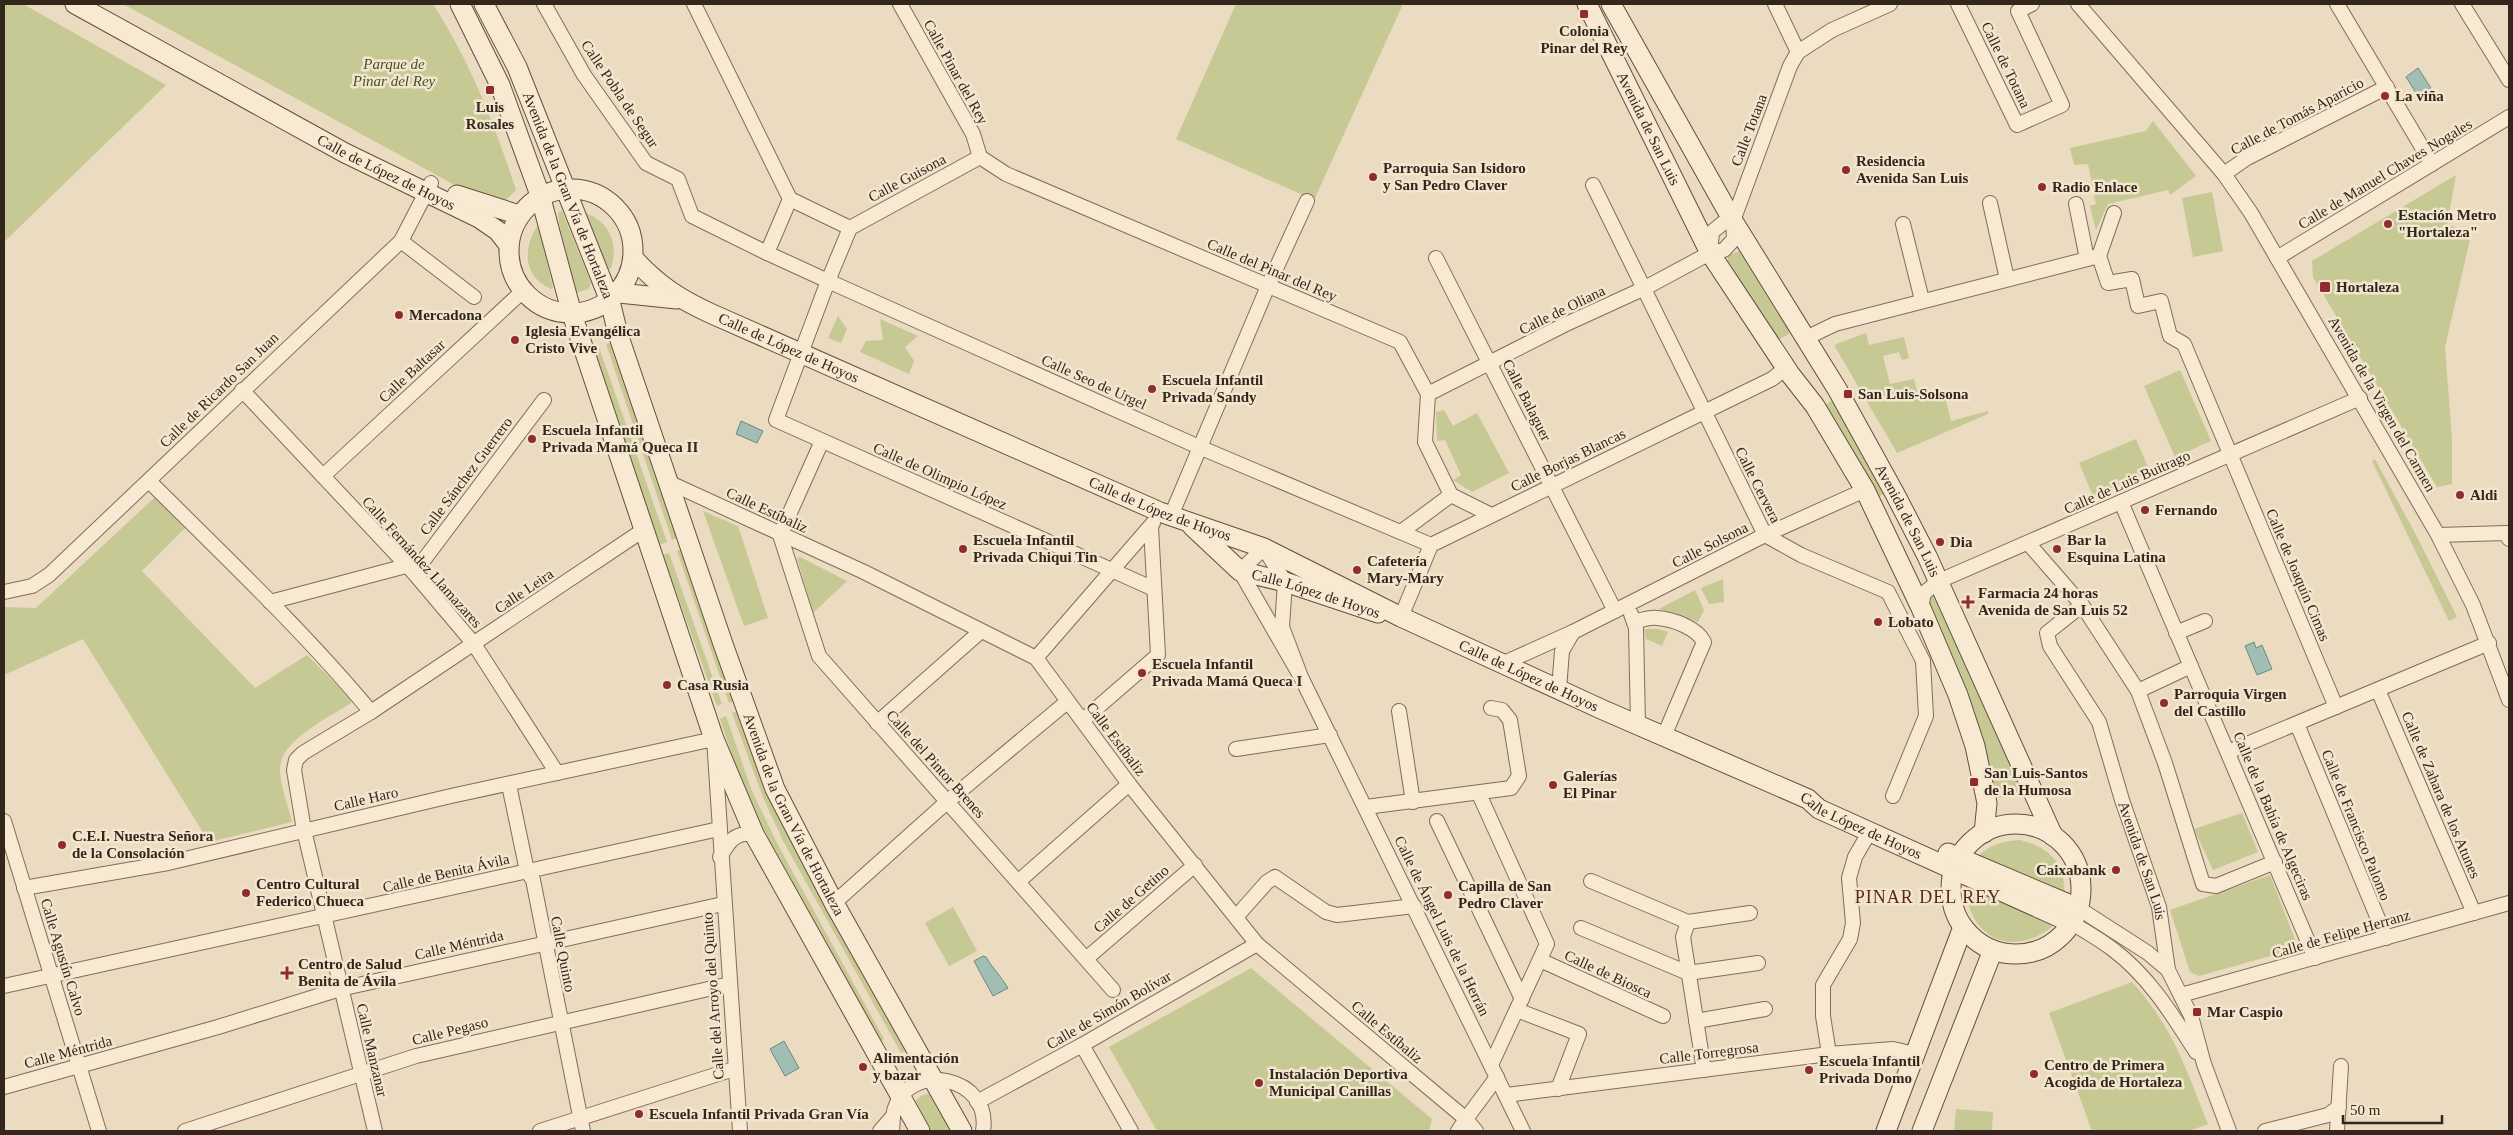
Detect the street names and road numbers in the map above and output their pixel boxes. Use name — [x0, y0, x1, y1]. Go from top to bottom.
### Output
street label: Calle Pinar del Rey — [921, 17, 992, 128]
street label: Calle de Totana — [1978, 19, 2034, 111]
street label: Calle Pobla de Segur — [578, 37, 662, 151]
street label: Avenida de San Luis — [1614, 69, 1683, 188]
street label: Calle de Tomás Aparicio — [2228, 74, 2366, 158]
street label: Avenida de la Gran Vía de Hortaleza — [520, 89, 616, 301]
street label: Calle Totana — [1728, 91, 1770, 168]
street label: Calle de Manuel Chaves Nogales — [2295, 116, 2475, 232]
street label: Calle de López de Hoyos — [315, 131, 458, 213]
street label: Calle Guisona — [866, 151, 949, 205]
street label: Calle del Pinar del Rey — [1205, 235, 1340, 305]
street label: Calle de Oliana — [1517, 282, 1608, 338]
street label: Calle de López de Hoyos — [716, 310, 861, 386]
street label: Avenida de la Virgen del Carmen — [2325, 314, 2439, 495]
street label: Calle de Ricardo San Juan — [157, 329, 282, 451]
street label: Calle Baltasar — [376, 336, 448, 406]
street label: Calle Seo de Urgel — [1039, 352, 1149, 412]
street label: Calle Balaguer — [1500, 356, 1554, 444]
street label: Calle Sánchez Guerrero — [417, 414, 515, 538]
street label: Calle Borjas Blancas — [1508, 425, 1628, 495]
street label: Calle de Olimpio López — [871, 439, 1010, 513]
street label: Calle Cervera — [1732, 444, 1784, 526]
street label: Calle de Luis Buitrago — [2062, 447, 2192, 517]
street label: Avenida de San Luis — [1872, 462, 1943, 579]
street label: Calle de López de Hoyos — [1086, 474, 1234, 544]
street label: Calle Estíbaliz — [724, 484, 811, 536]
street label: Calle Fernández Llamazares — [359, 493, 485, 631]
street label: Calle de Joaquín Cimas — [2263, 506, 2333, 644]
street label: Calle Solsona — [1669, 519, 1751, 571]
street label: Calle Leira — [492, 565, 557, 616]
street label: Calle López de Hoyos — [1250, 566, 1382, 621]
street label: Calle de López de Hoyos — [1456, 637, 1601, 715]
street label: Calle Estíbaliz — [1083, 699, 1149, 779]
street label: Calle del Pintor Brenes — [883, 707, 989, 821]
street label: Calle de Zahara de los Atunes — [2399, 709, 2483, 881]
street label: Avenida de la Gran Vía de Hortaleza — [741, 711, 848, 919]
street label: Calle de la Bahía de Algeciras — [2230, 729, 2316, 903]
street label: Calle de Francisco Palomo — [2318, 747, 2394, 903]
street label: Calle Haro — [332, 784, 400, 814]
street label: Calle López de Hoyos — [1798, 789, 1924, 862]
street label: Avenida de San Luis — [2115, 799, 2169, 921]
street label: Calle de Ángel Luis de la Herrán — [1391, 833, 1493, 1019]
street label: Calle de Benita Ávila — [381, 851, 511, 895]
street label: Calle de Getino — [1090, 862, 1172, 936]
street label: Calle Agustín Calvo — [38, 896, 88, 1018]
street label: Calle de Felipe Herranz — [2270, 907, 2412, 961]
street label: Calle del Arroyo del Quinto — [699, 912, 727, 1080]
street label: Calle Quinto — [548, 915, 578, 993]
street label: Calle Méntrida — [413, 927, 505, 963]
street label: Calle de Biosca — [1562, 947, 1654, 1001]
street label: Calle de Simón Bolívar — [1044, 968, 1174, 1052]
street label: Calle Estíbaliz — [1348, 998, 1426, 1067]
street label: Calle Manzanar — [353, 1002, 391, 1098]
street label: Calle Pegaso — [410, 1014, 490, 1048]
street label: Calle Méntrida — [22, 1032, 114, 1071]
street label: Calle Torregrosa — [1658, 1039, 1760, 1067]

